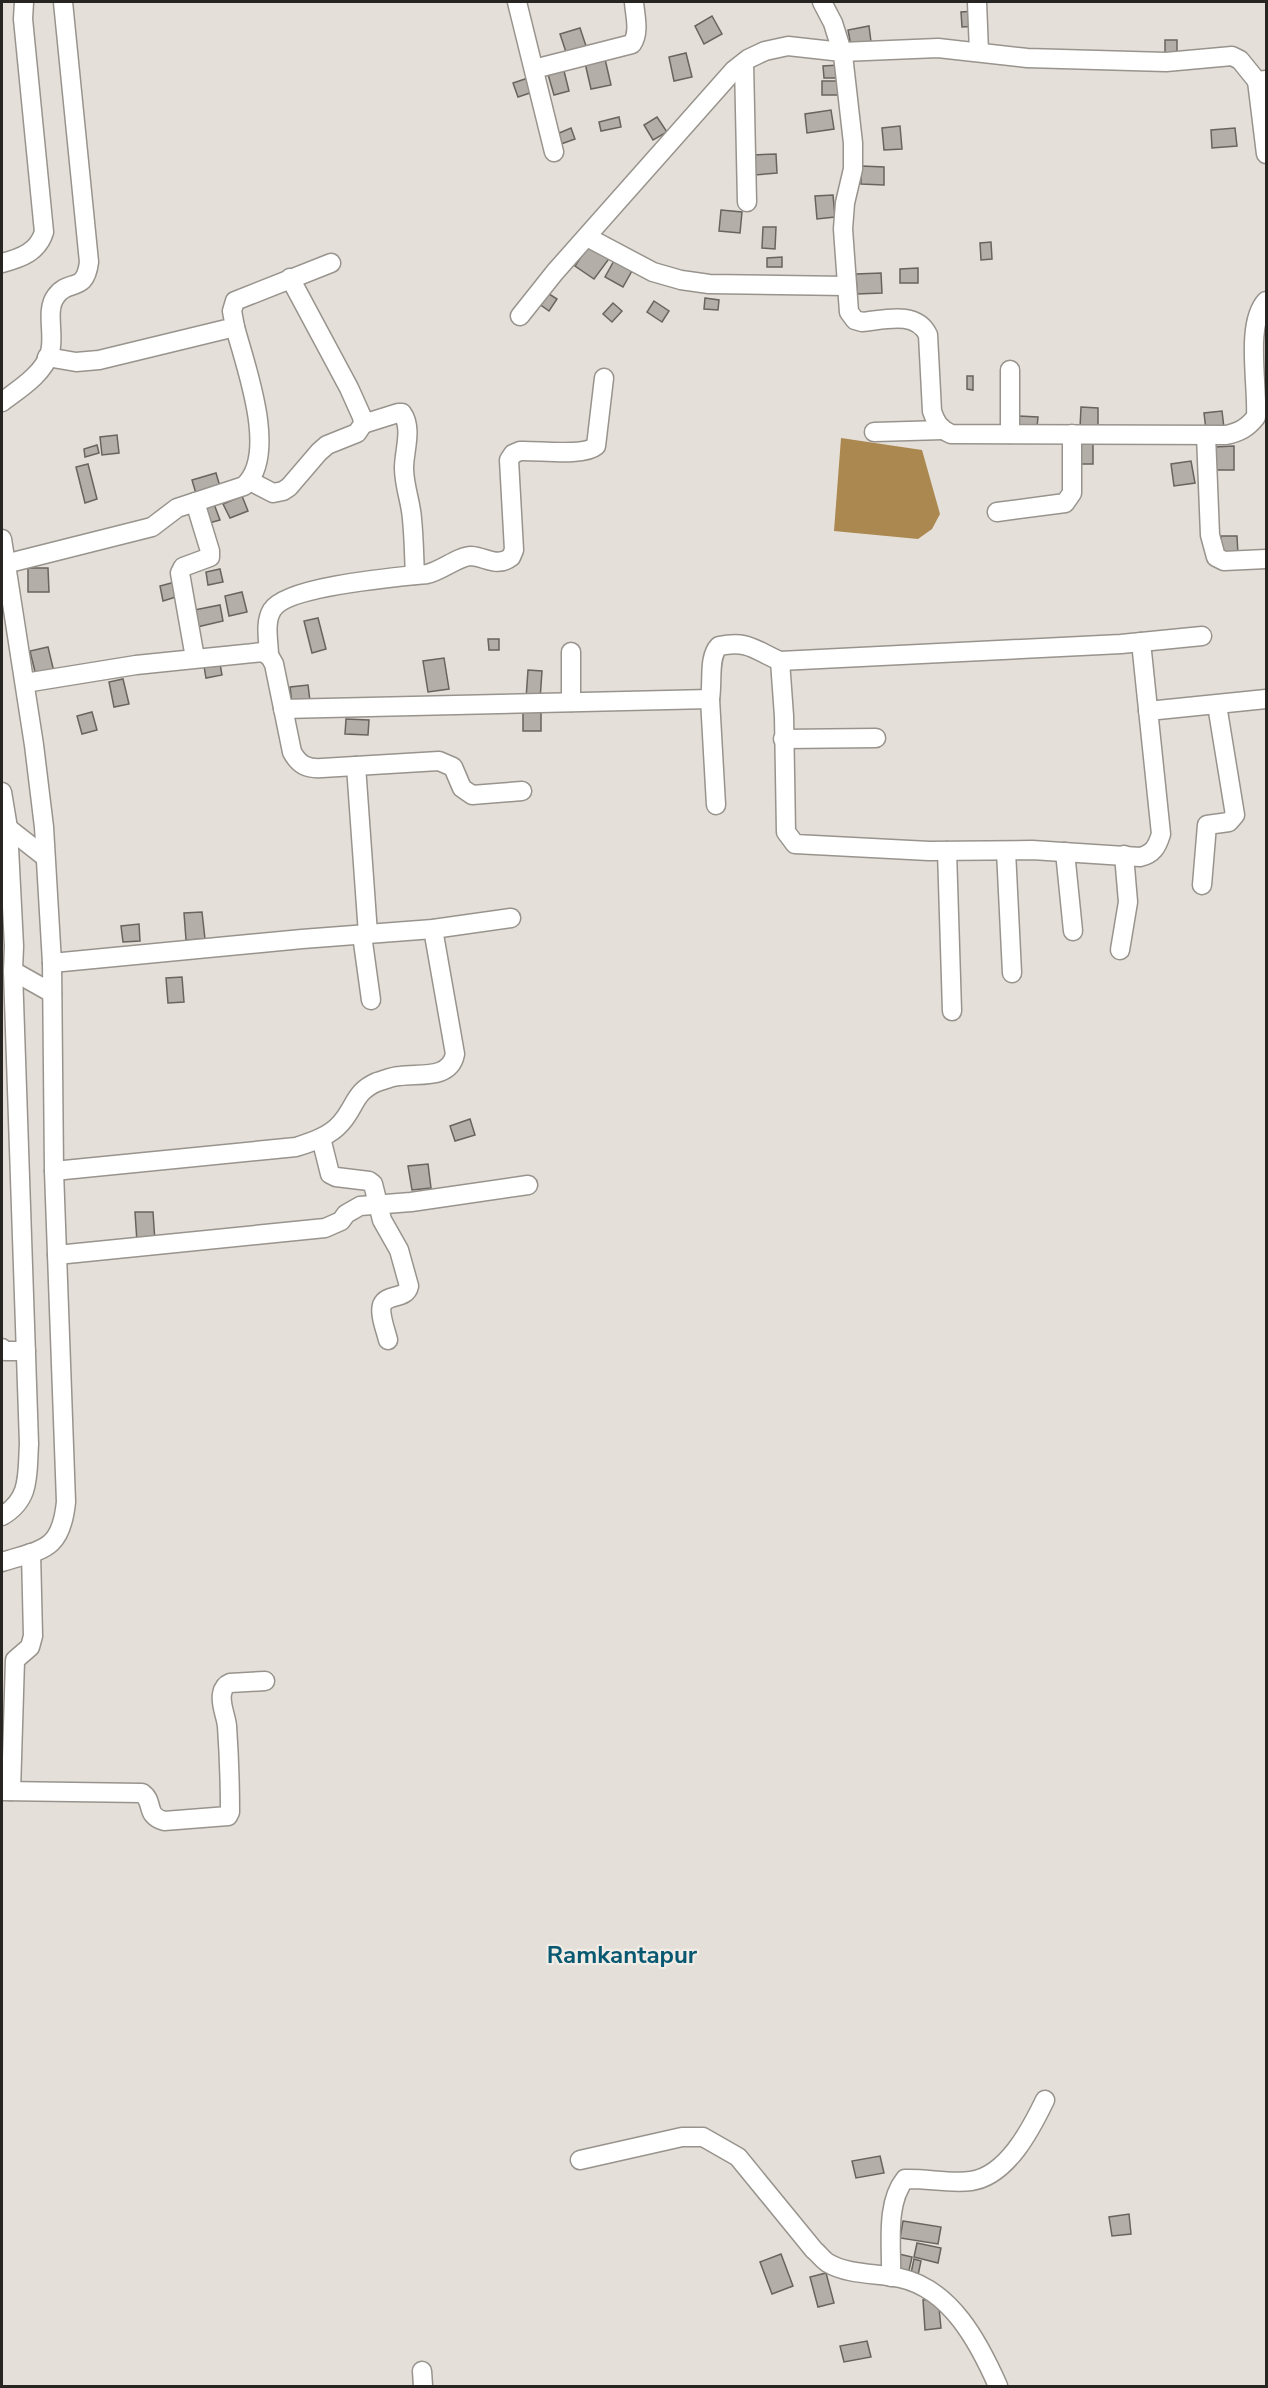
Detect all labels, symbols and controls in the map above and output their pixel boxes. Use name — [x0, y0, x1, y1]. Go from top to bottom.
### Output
district label: Ramkantapur — [547, 1939, 698, 1971]

